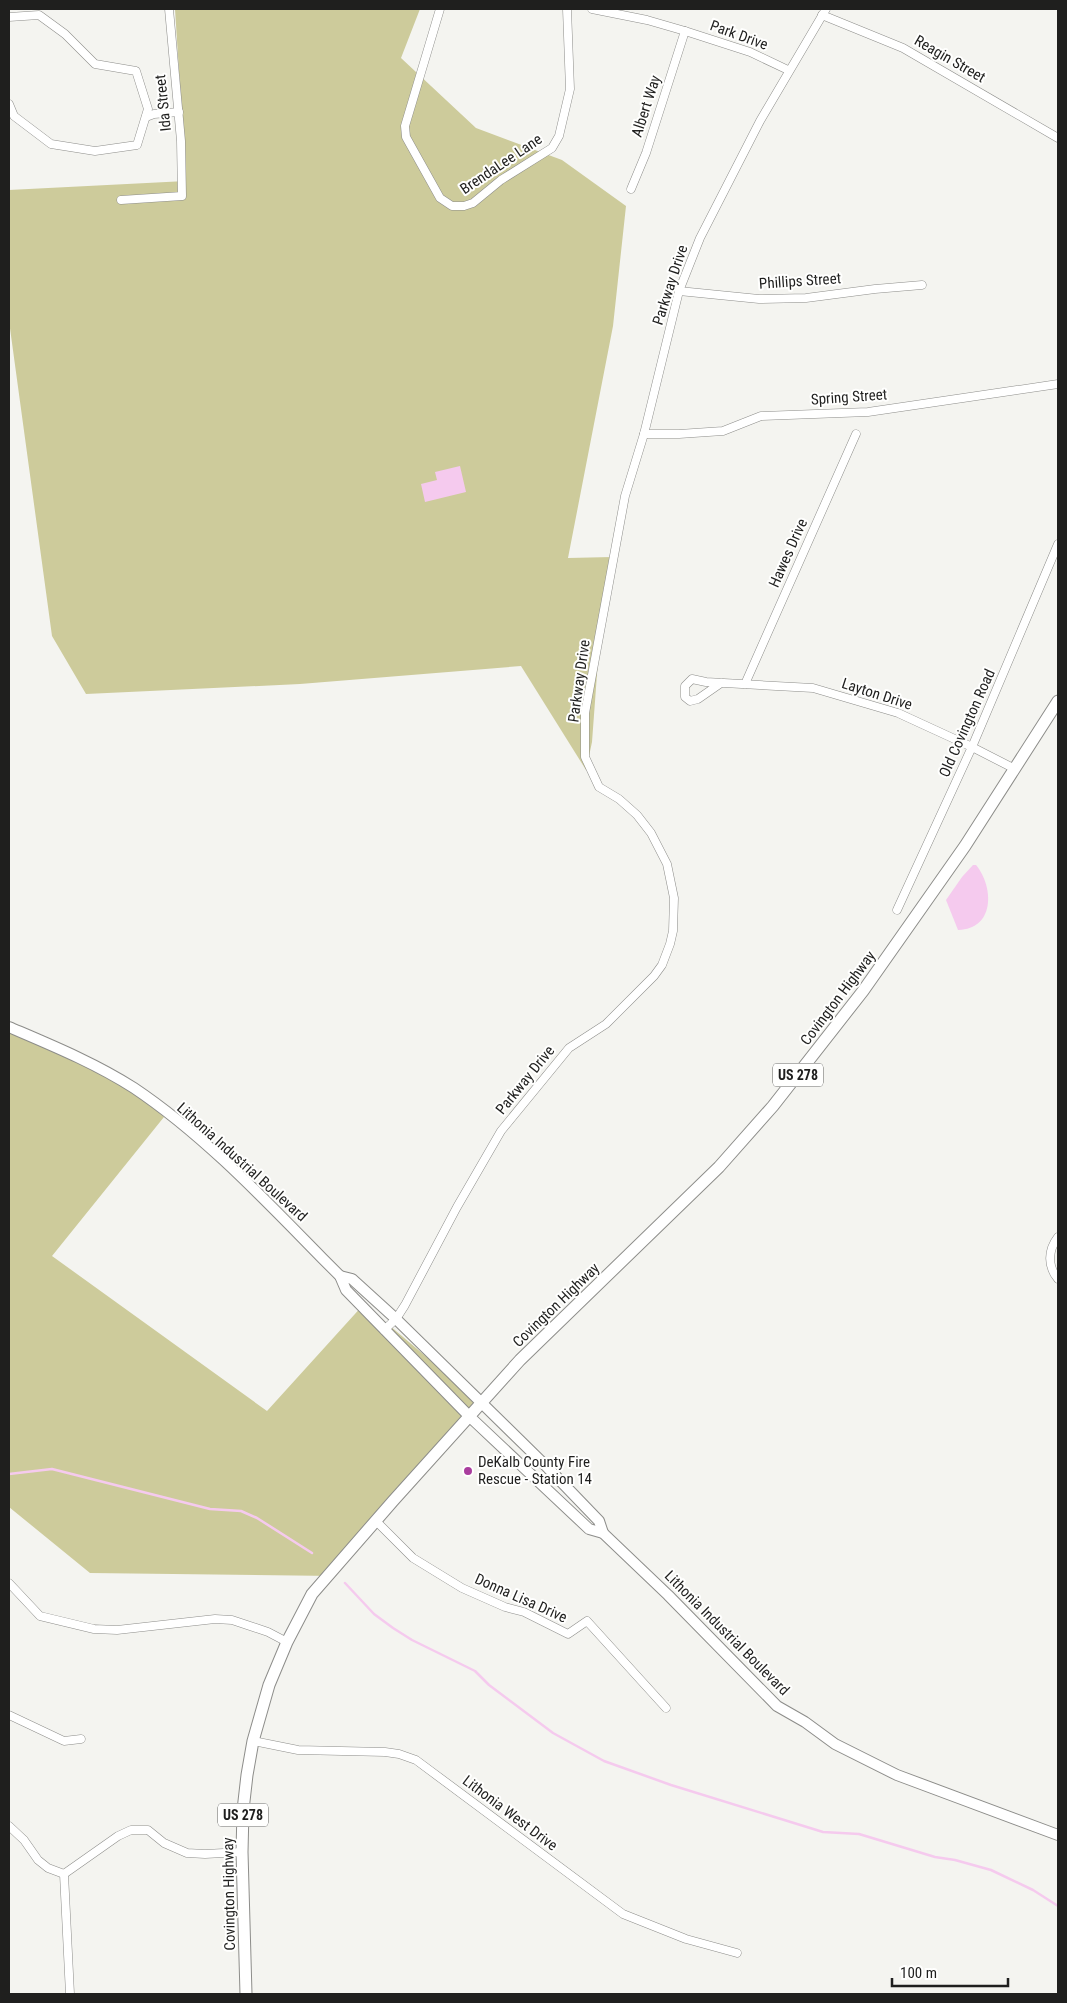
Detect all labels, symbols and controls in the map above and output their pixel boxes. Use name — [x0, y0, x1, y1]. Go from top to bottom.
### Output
street label: Park Drive — [708, 16, 770, 54]
street label: Reagin Street — [911, 31, 989, 87]
street label: Albert Way — [628, 73, 664, 139]
street label: Ida Street — [151, 74, 175, 132]
street label: BrendaLee Lane — [457, 130, 545, 198]
street label: Parkway Drive — [649, 243, 691, 327]
street label: Phillips Street — [758, 269, 842, 293]
street label: Spring Street — [810, 385, 888, 409]
street label: Hawes Drive — [765, 516, 811, 590]
street label: Parkway Drive — [564, 639, 594, 723]
street label: Old Covington Road — [935, 666, 999, 780]
street label: Layton Drive — [840, 674, 914, 714]
street label: Covington Highway — [797, 947, 879, 1049]
street label: Parkway Drive — [492, 1042, 558, 1118]
road number: US 278 — [773, 1064, 823, 1086]
street label: Lithonia Industrial Boulevard — [173, 1099, 311, 1225]
street label: Covington Highway — [509, 1259, 603, 1351]
place label: DeKalb County Fire Rescue - Station 14 — [478, 1453, 592, 1488]
marker: DeKalb County Fire Rescue - Station 14 — [462, 1465, 474, 1477]
street label: Lithonia Industrial Boulevard — [661, 1567, 793, 1699]
street label: Donna Lisa Drive — [472, 1570, 570, 1626]
street label: Lithonia West Drive — [459, 1772, 561, 1854]
road number: US 278 — [218, 1804, 268, 1826]
street label: Covington Highway — [219, 1837, 239, 1951]
scale bar — [892, 1956, 1008, 1988]
text: 100 m — [900, 1964, 937, 1982]

